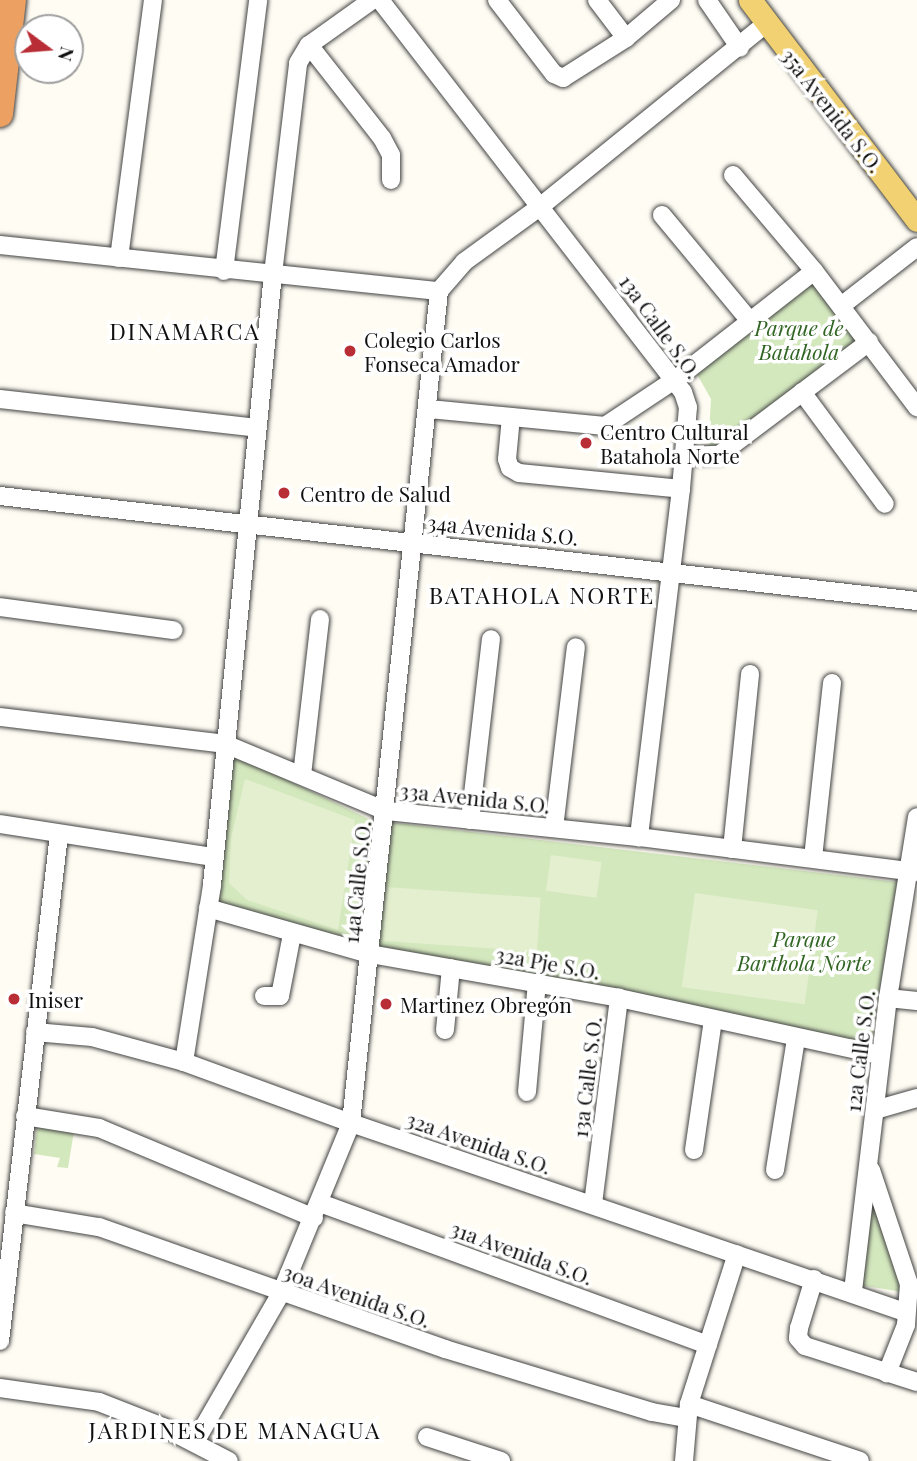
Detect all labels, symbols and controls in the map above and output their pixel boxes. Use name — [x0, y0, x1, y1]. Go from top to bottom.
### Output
north arrow — [14, 14, 84, 84]
street label: 35a Avenida S.O. — [776, 43, 890, 177]
text: N — [53, 44, 82, 64]
street label: 13a Calle S.O. — [615, 269, 707, 383]
park label: Parque de Batahola — [755, 314, 843, 364]
district label: DINAMARCA — [110, 317, 260, 345]
place label: Colegio Carlos Fonseca Amador — [364, 326, 521, 376]
marker: Colegio Carlos Fonseca Amador — [342, 343, 358, 359]
place label: Centro Cultural Batahola Norte — [600, 418, 749, 468]
marker: Centro Cultural Batahola Norte — [578, 435, 594, 451]
place label: Centro de Salud — [300, 480, 451, 506]
marker: Centro de Salud — [274, 483, 294, 503]
street label: 34a Avenida S.O. — [426, 508, 580, 550]
district label: BATAHOLA NORTE — [430, 581, 654, 609]
street label: 33a Avenida S.O. — [398, 777, 552, 817]
street label: 14a Calle S.O. — [337, 819, 375, 945]
park label: Parque Barthola Norte — [737, 925, 871, 975]
street label: 32a Pje S.O. — [494, 940, 602, 984]
place label: Iniser — [28, 986, 83, 1012]
street label: 12a Calle S.O. — [839, 988, 879, 1114]
marker: Iniser — [6, 991, 22, 1007]
place label: Martinez Obregón — [400, 991, 572, 1017]
marker: Martinez Obregón — [378, 996, 394, 1012]
street label: 13a Calle S.O. — [566, 1015, 606, 1139]
street label: 32a Avenida S.O. — [403, 1105, 555, 1179]
street label: 31a Avenida S.O. — [447, 1214, 597, 1290]
street label: 30a Avenida S.O. — [279, 1258, 435, 1332]
district label: JARDINES DE MANAGUA — [91, 1416, 379, 1444]

